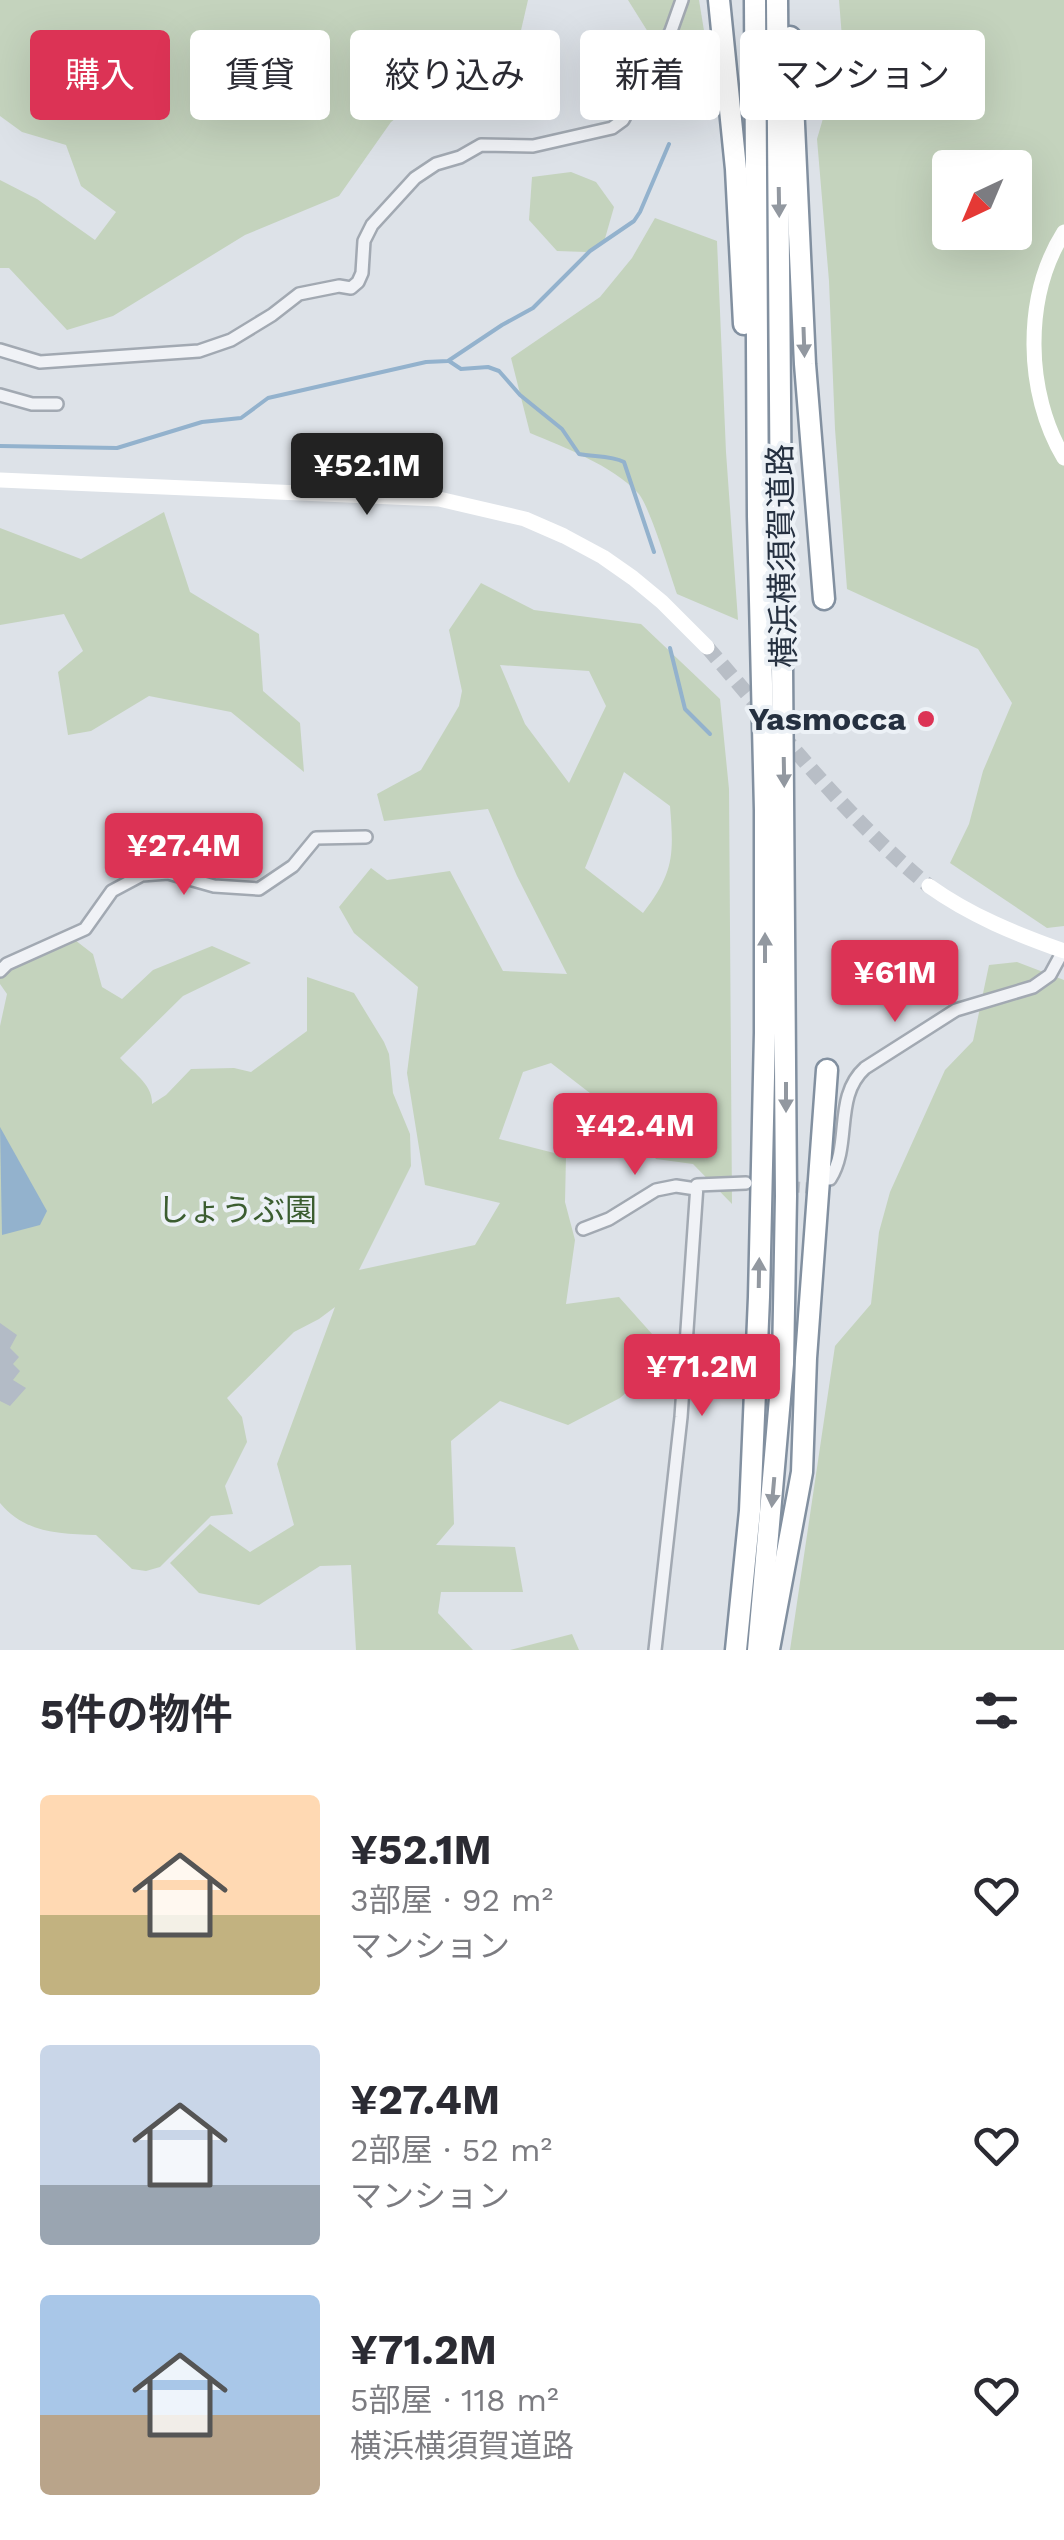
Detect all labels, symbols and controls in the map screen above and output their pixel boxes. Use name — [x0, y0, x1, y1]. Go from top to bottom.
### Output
chip: 購入 — [30, 30, 170, 120]
chip: 賃貸 — [190, 30, 330, 120]
chip: 絞り込み — [350, 30, 560, 120]
chip: 新着 — [580, 30, 720, 120]
chip: マンション — [740, 30, 985, 120]
north arrow — [932, 150, 1032, 250]
map controls — [932, 150, 1032, 250]
one-way arrow — [771, 187, 787, 219]
one-way arrow — [796, 327, 812, 359]
pin: ¥52.1M — [286, 433, 448, 518]
street label: 横浜横須賀道路 — [761, 444, 803, 668]
text: ¥52.1M — [313, 446, 421, 484]
place label: Yasmocca — [749, 700, 906, 738]
marker: Yasmocca — [915, 708, 937, 730]
one-way arrow — [777, 757, 793, 789]
pin: ¥27.4M — [103, 813, 265, 898]
text: ¥27.4M — [127, 826, 241, 864]
one-way arrow — [757, 932, 773, 964]
pin: ¥61M — [836, 940, 954, 1025]
text: ¥61M — [853, 953, 937, 991]
one-way arrow — [778, 1082, 794, 1114]
pin: ¥42.4M — [554, 1093, 716, 1178]
text: ¥42.4M — [575, 1106, 695, 1144]
park label: しょうぶ園 — [157, 1191, 317, 1229]
one-way arrow — [752, 1257, 768, 1289]
pin: ¥71.2M — [621, 1334, 783, 1419]
text: ¥71.2M — [646, 1347, 758, 1385]
one-way arrow — [764, 1477, 780, 1508]
icon: filters — [969, 1683, 1024, 1738]
text: 5件の物件 — [40, 1690, 233, 1739]
text: ¥52.1M — [350, 1825, 492, 1874]
icon: home — [120, 1835, 240, 1955]
icon: heart — [969, 1868, 1024, 1923]
text: 3部屋 · 92 m² — [350, 1881, 553, 1919]
text: マンション — [350, 1927, 510, 1965]
text: ¥27.4M — [350, 2075, 500, 2124]
icon: home — [120, 2085, 240, 2205]
icon: heart — [969, 2118, 1024, 2173]
text: 2部屋 · 52 m² — [350, 2131, 552, 2169]
text: マンション — [350, 2177, 510, 2215]
text: ¥71.2M — [350, 2325, 497, 2374]
icon: home — [120, 2335, 240, 2455]
icon: heart — [969, 2368, 1024, 2423]
text: 5部屋 · 118 m² — [350, 2381, 559, 2419]
text: 横浜横須賀道路 — [350, 2427, 574, 2465]

